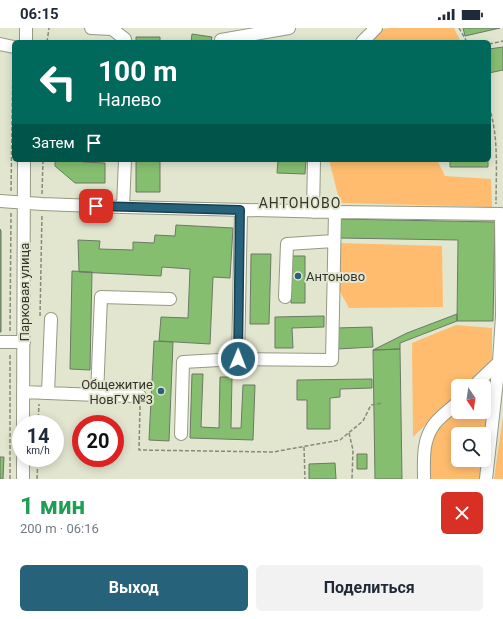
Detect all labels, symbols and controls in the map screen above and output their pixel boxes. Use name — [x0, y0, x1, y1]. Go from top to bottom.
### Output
text: 06:15 — [20, 5, 59, 23]
text: 100 m — [98, 55, 177, 88]
icon: left — [32, 56, 84, 108]
text: Налево — [98, 89, 161, 110]
icon: arrive — [83, 132, 105, 154]
text: Затем — [32, 134, 75, 152]
pin — [79, 189, 113, 223]
icon: arrive — [85, 195, 107, 217]
district label: АНТОНОВО — [259, 195, 341, 211]
street label: Парковая улица — [17, 243, 32, 341]
place label: Антоново — [306, 269, 365, 284]
marker: Антоново — [293, 271, 303, 281]
position arrow — [217, 338, 259, 380]
place label: Общежитие НовГУ №3 — [81, 377, 153, 407]
north arrow — [451, 379, 491, 419]
map controls — [451, 379, 491, 467]
marker: Общежитие НовГУ №3 — [156, 386, 166, 396]
speed limit sign: 20 — [72, 415, 124, 467]
text: 14 — [27, 424, 49, 448]
button: search — [451, 427, 491, 467]
text: km/h — [26, 445, 50, 456]
text: 1 мин — [20, 492, 85, 520]
button: close — [441, 492, 483, 534]
text: 200 m · 06:16 — [20, 521, 99, 536]
button: Выход — [20, 565, 248, 611]
button: Поделиться — [256, 565, 483, 611]

